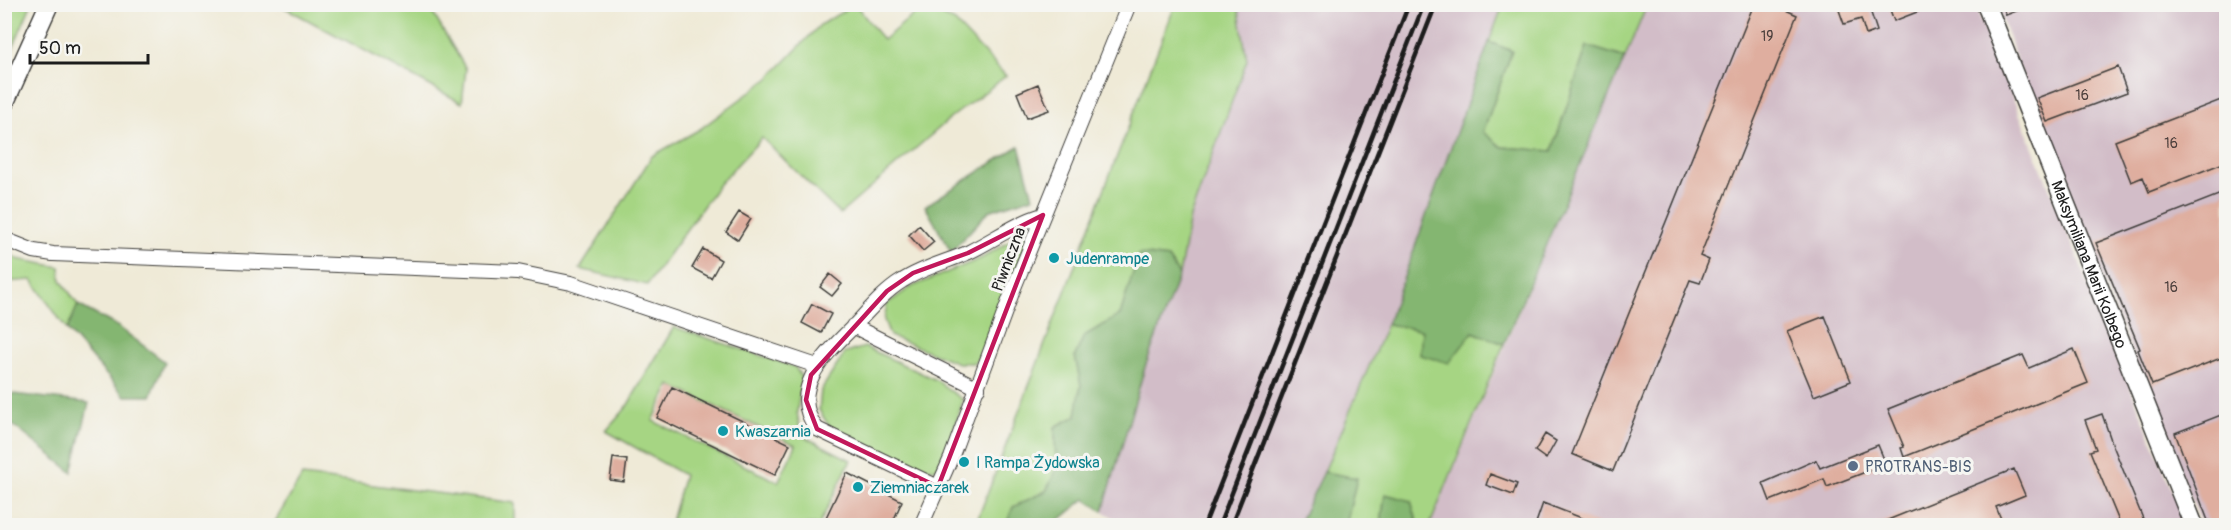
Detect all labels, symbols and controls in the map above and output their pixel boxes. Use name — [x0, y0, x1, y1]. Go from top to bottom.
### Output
scale bar — [30, 27, 148, 65]
house number: 19 — [1761, 28, 1773, 45]
text: 50 m — [39, 37, 81, 60]
house number: 16 — [2075, 87, 2089, 104]
house number: 16 — [2164, 135, 2178, 152]
street label: Maksymiliana Marii Kolbego — [2046, 178, 2131, 352]
street label: Piwniczna — [988, 224, 1030, 294]
place label: Judenrampe — [1066, 249, 1149, 269]
marker: Judenrampe — [1047, 251, 1061, 265]
house number: 16 — [2164, 279, 2178, 296]
place label: Kwaszarnia — [735, 422, 811, 442]
marker: Kwaszarnia — [716, 424, 730, 438]
place label: I Rampa Żydowska — [976, 453, 1100, 473]
marker: I Rampa Żydowska — [957, 455, 971, 469]
place label: PROTRANS-BIS — [1865, 457, 1972, 477]
marker: PROTRANS-BIS — [1846, 459, 1860, 473]
place label: Ziemniaczarek — [870, 478, 969, 498]
marker: Ziemniaczarek — [851, 480, 865, 494]

